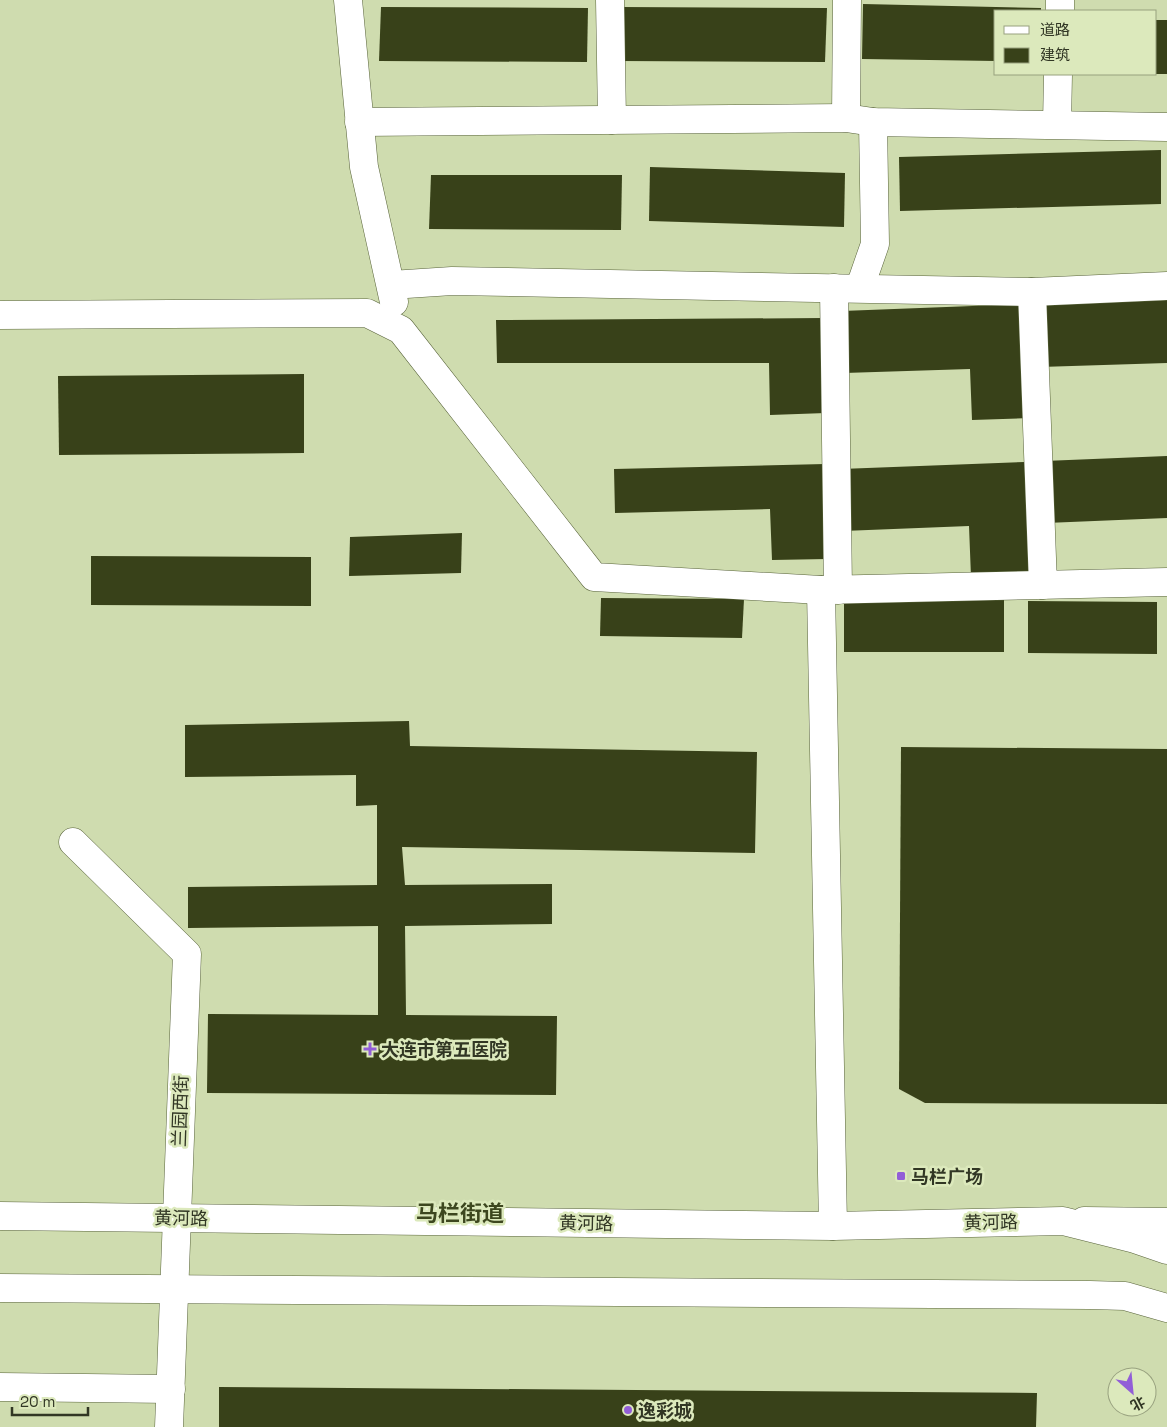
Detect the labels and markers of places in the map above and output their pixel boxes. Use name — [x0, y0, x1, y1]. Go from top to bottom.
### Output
place label: 大连市第五医院 — [381, 1038, 507, 1061]
marker: 大连市第五医院 — [363, 1042, 377, 1056]
place label: 马栏广场 — [911, 1165, 983, 1188]
marker: 马栏广场 — [895, 1170, 907, 1182]
place label: 逸彩城 — [638, 1399, 692, 1422]
marker: 逸彩城 — [622, 1404, 634, 1416]

